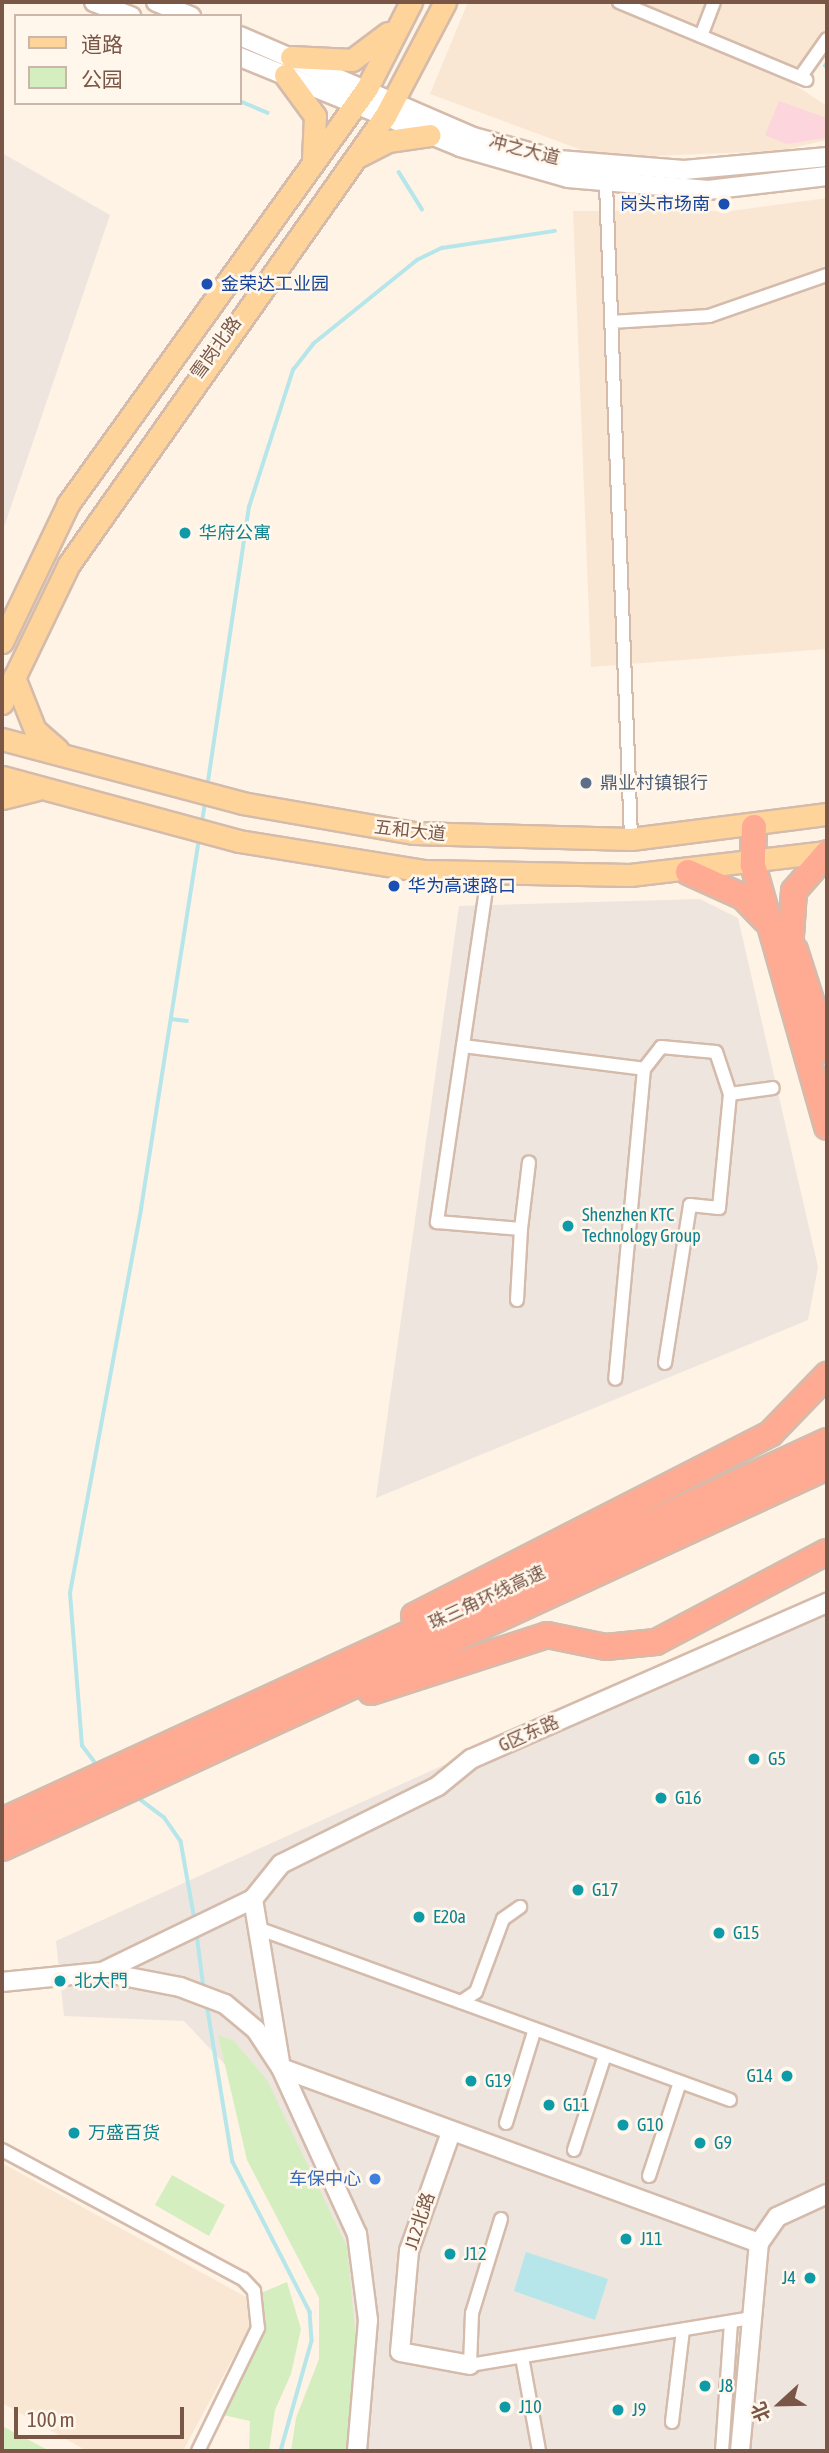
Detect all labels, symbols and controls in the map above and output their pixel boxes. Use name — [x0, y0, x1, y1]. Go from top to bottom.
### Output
legend — [14, 14, 242, 105]
text: 道路 — [81, 32, 123, 56]
text: 公园 — [81, 67, 123, 91]
street label: 冲之大道 — [486, 131, 562, 169]
place label: 岗头市场南 — [620, 193, 710, 215]
marker: 岗头市场南 — [716, 196, 732, 212]
place label: 金荣达工业园 — [221, 273, 329, 295]
marker: 金荣达工业园 — [199, 276, 215, 292]
street label: 雪岗北路 — [186, 313, 246, 383]
place label: 华府公寓 — [199, 522, 271, 544]
marker: 华府公寓 — [177, 525, 193, 541]
place label: 鼎业村镇银行 — [600, 772, 708, 794]
marker: 鼎业村镇银行 — [578, 775, 594, 791]
street label: 五和大道 — [373, 816, 447, 846]
place label: 华为高速路口 — [408, 875, 516, 897]
marker: 华为高速路口 — [386, 878, 402, 894]
place label: Shenzhen KTC Technology Group — [582, 1205, 701, 1248]
marker: Shenzhen KTC Technology Group — [560, 1218, 576, 1234]
street label: 珠三角环线高速 — [425, 1562, 549, 1634]
street label: G区东路 — [496, 1711, 562, 1757]
place label: G5 — [768, 1748, 786, 1770]
marker: G5 — [746, 1751, 762, 1767]
place label: G16 — [675, 1787, 701, 1809]
marker: G16 — [653, 1790, 669, 1806]
place label: G17 — [592, 1879, 618, 1901]
marker: G17 — [570, 1882, 586, 1898]
place label: E20a — [433, 1906, 466, 1928]
marker: E20a — [411, 1909, 427, 1925]
place label: G15 — [733, 1922, 759, 1944]
marker: G15 — [711, 1925, 727, 1941]
place label: 北大門 — [74, 1970, 128, 1992]
marker: 北大門 — [52, 1973, 68, 1989]
place label: G14 — [747, 2065, 773, 2087]
marker: G14 — [779, 2068, 795, 2084]
place label: G19 — [485, 2070, 511, 2092]
marker: G19 — [463, 2073, 479, 2089]
place label: G11 — [563, 2094, 589, 2116]
marker: G11 — [541, 2097, 557, 2113]
place label: G10 — [637, 2114, 663, 2136]
marker: G10 — [615, 2117, 631, 2133]
place label: 万盛百货 — [88, 2122, 160, 2144]
marker: 万盛百货 — [66, 2125, 82, 2141]
place label: G9 — [714, 2132, 732, 2154]
marker: G9 — [692, 2135, 708, 2151]
place label: 车保中心 — [289, 2168, 361, 2190]
marker: 车保中心 — [367, 2171, 383, 2187]
street label: J12北路 — [401, 2190, 439, 2252]
place label: J11 — [640, 2228, 663, 2250]
marker: J11 — [618, 2231, 634, 2247]
place label: J12 — [464, 2243, 487, 2265]
marker: J12 — [442, 2246, 458, 2262]
place label: J4 — [782, 2267, 796, 2289]
marker: J4 — [802, 2270, 818, 2286]
north arrow — [745, 2369, 815, 2439]
place label: J8 — [719, 2375, 733, 2397]
marker: J8 — [697, 2378, 713, 2394]
scale bar — [18, 2394, 187, 2438]
place label: J10 — [519, 2396, 542, 2418]
marker: J10 — [497, 2399, 513, 2415]
place label: J9 — [632, 2399, 646, 2421]
text: 北 — [747, 2399, 774, 2425]
marker: J9 — [610, 2402, 626, 2418]
text: 100 m — [27, 2407, 75, 2431]

